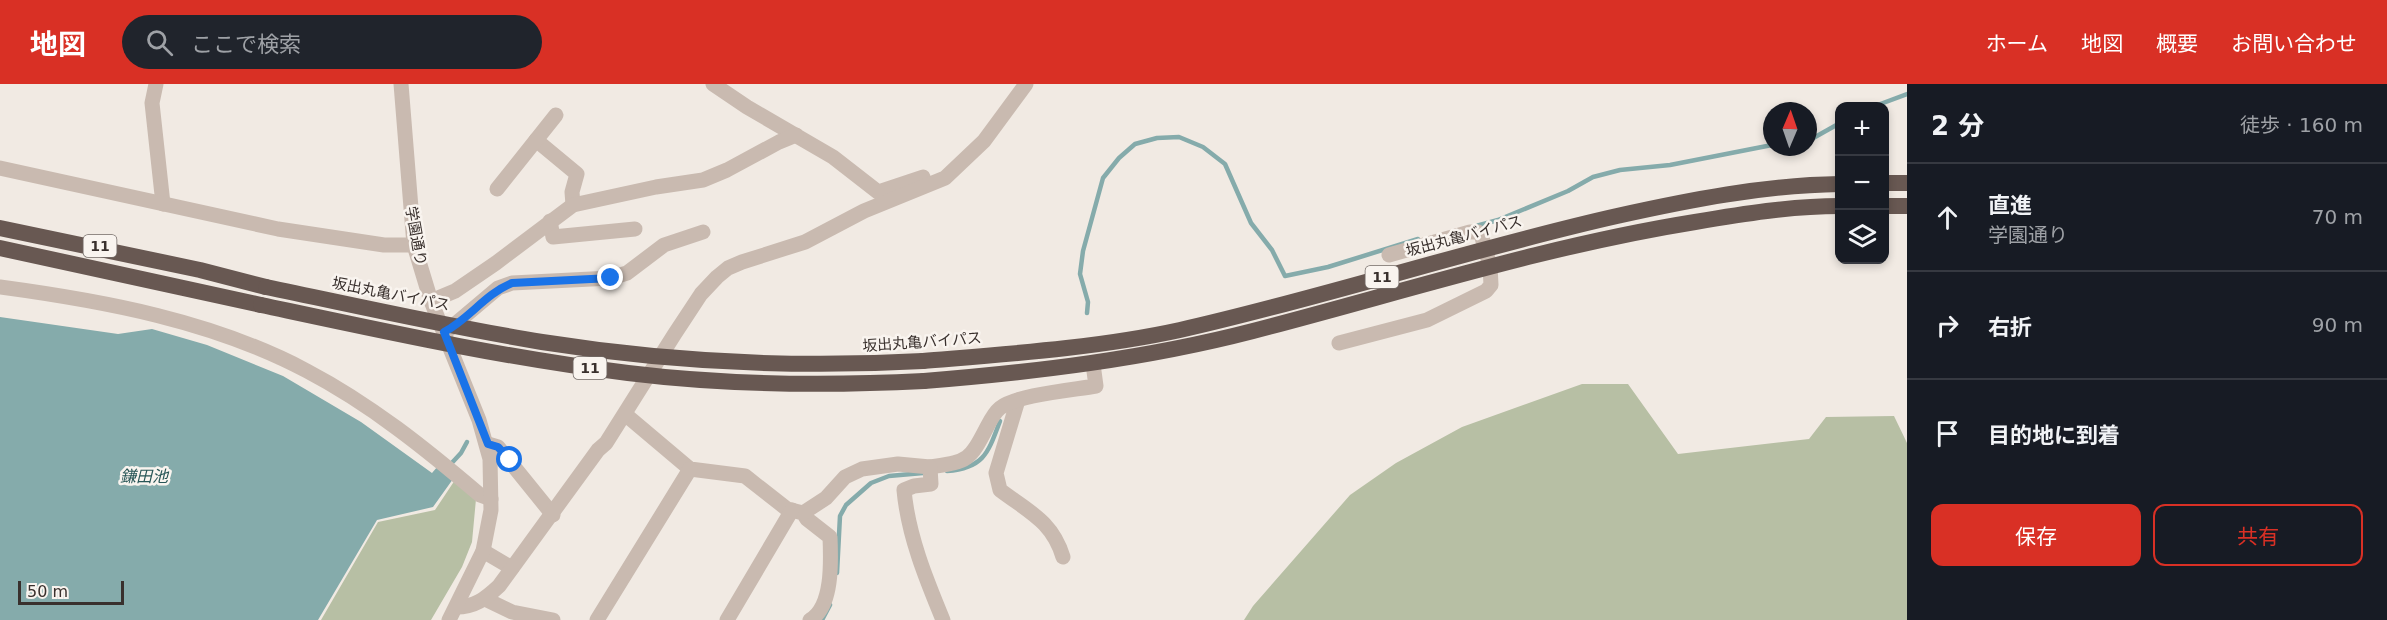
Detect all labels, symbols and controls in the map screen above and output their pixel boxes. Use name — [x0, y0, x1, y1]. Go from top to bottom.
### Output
search box — [122, 15, 542, 69]
icon: search — [143, 26, 176, 59]
text: 地図 — [30, 28, 86, 61]
text: ここで検索 — [191, 32, 301, 57]
text: ホーム — [1986, 32, 2048, 56]
text: 地図 — [2081, 32, 2123, 56]
text: 概要 — [2156, 32, 2198, 56]
text: お問い合わせ — [2231, 32, 2357, 56]
north arrow — [1763, 102, 1817, 156]
map controls — [1835, 102, 1889, 264]
button: + — [1835, 102, 1889, 156]
text: 2 分 — [1931, 111, 1984, 141]
text: 徒歩 · 160 m — [2240, 113, 2363, 137]
button: − — [1835, 156, 1889, 210]
text: 直進 — [1988, 193, 2032, 218]
icon: ahead — [1931, 201, 1964, 234]
street label: 学園通り — [402, 205, 430, 267]
text: 70 m — [2312, 205, 2363, 229]
button: layers — [1835, 210, 1889, 264]
street label: 坂出丸亀バイパス — [1404, 212, 1524, 260]
text: 学園通り — [1988, 223, 2068, 247]
road number: 11 — [84, 235, 116, 257]
route end — [597, 264, 623, 290]
road number: 11 — [1366, 266, 1398, 288]
street label: 坂出丸亀バイパス — [331, 274, 451, 314]
icon: right — [1931, 309, 1964, 342]
text: 90 m — [2312, 313, 2363, 337]
text: 右折 — [1988, 315, 2032, 340]
street label: 坂出丸亀バイパス — [862, 329, 982, 355]
road number: 11 — [574, 357, 606, 379]
icon: arrive — [1931, 417, 1964, 450]
text: 目的地に到着 — [1988, 423, 2120, 448]
route start — [496, 446, 522, 472]
water label: 鎌田池 — [120, 467, 170, 486]
button: 保存 — [1931, 504, 2141, 566]
button: 共有 — [2153, 504, 2363, 566]
scale bar — [18, 578, 124, 606]
text: 50 m — [27, 582, 68, 601]

